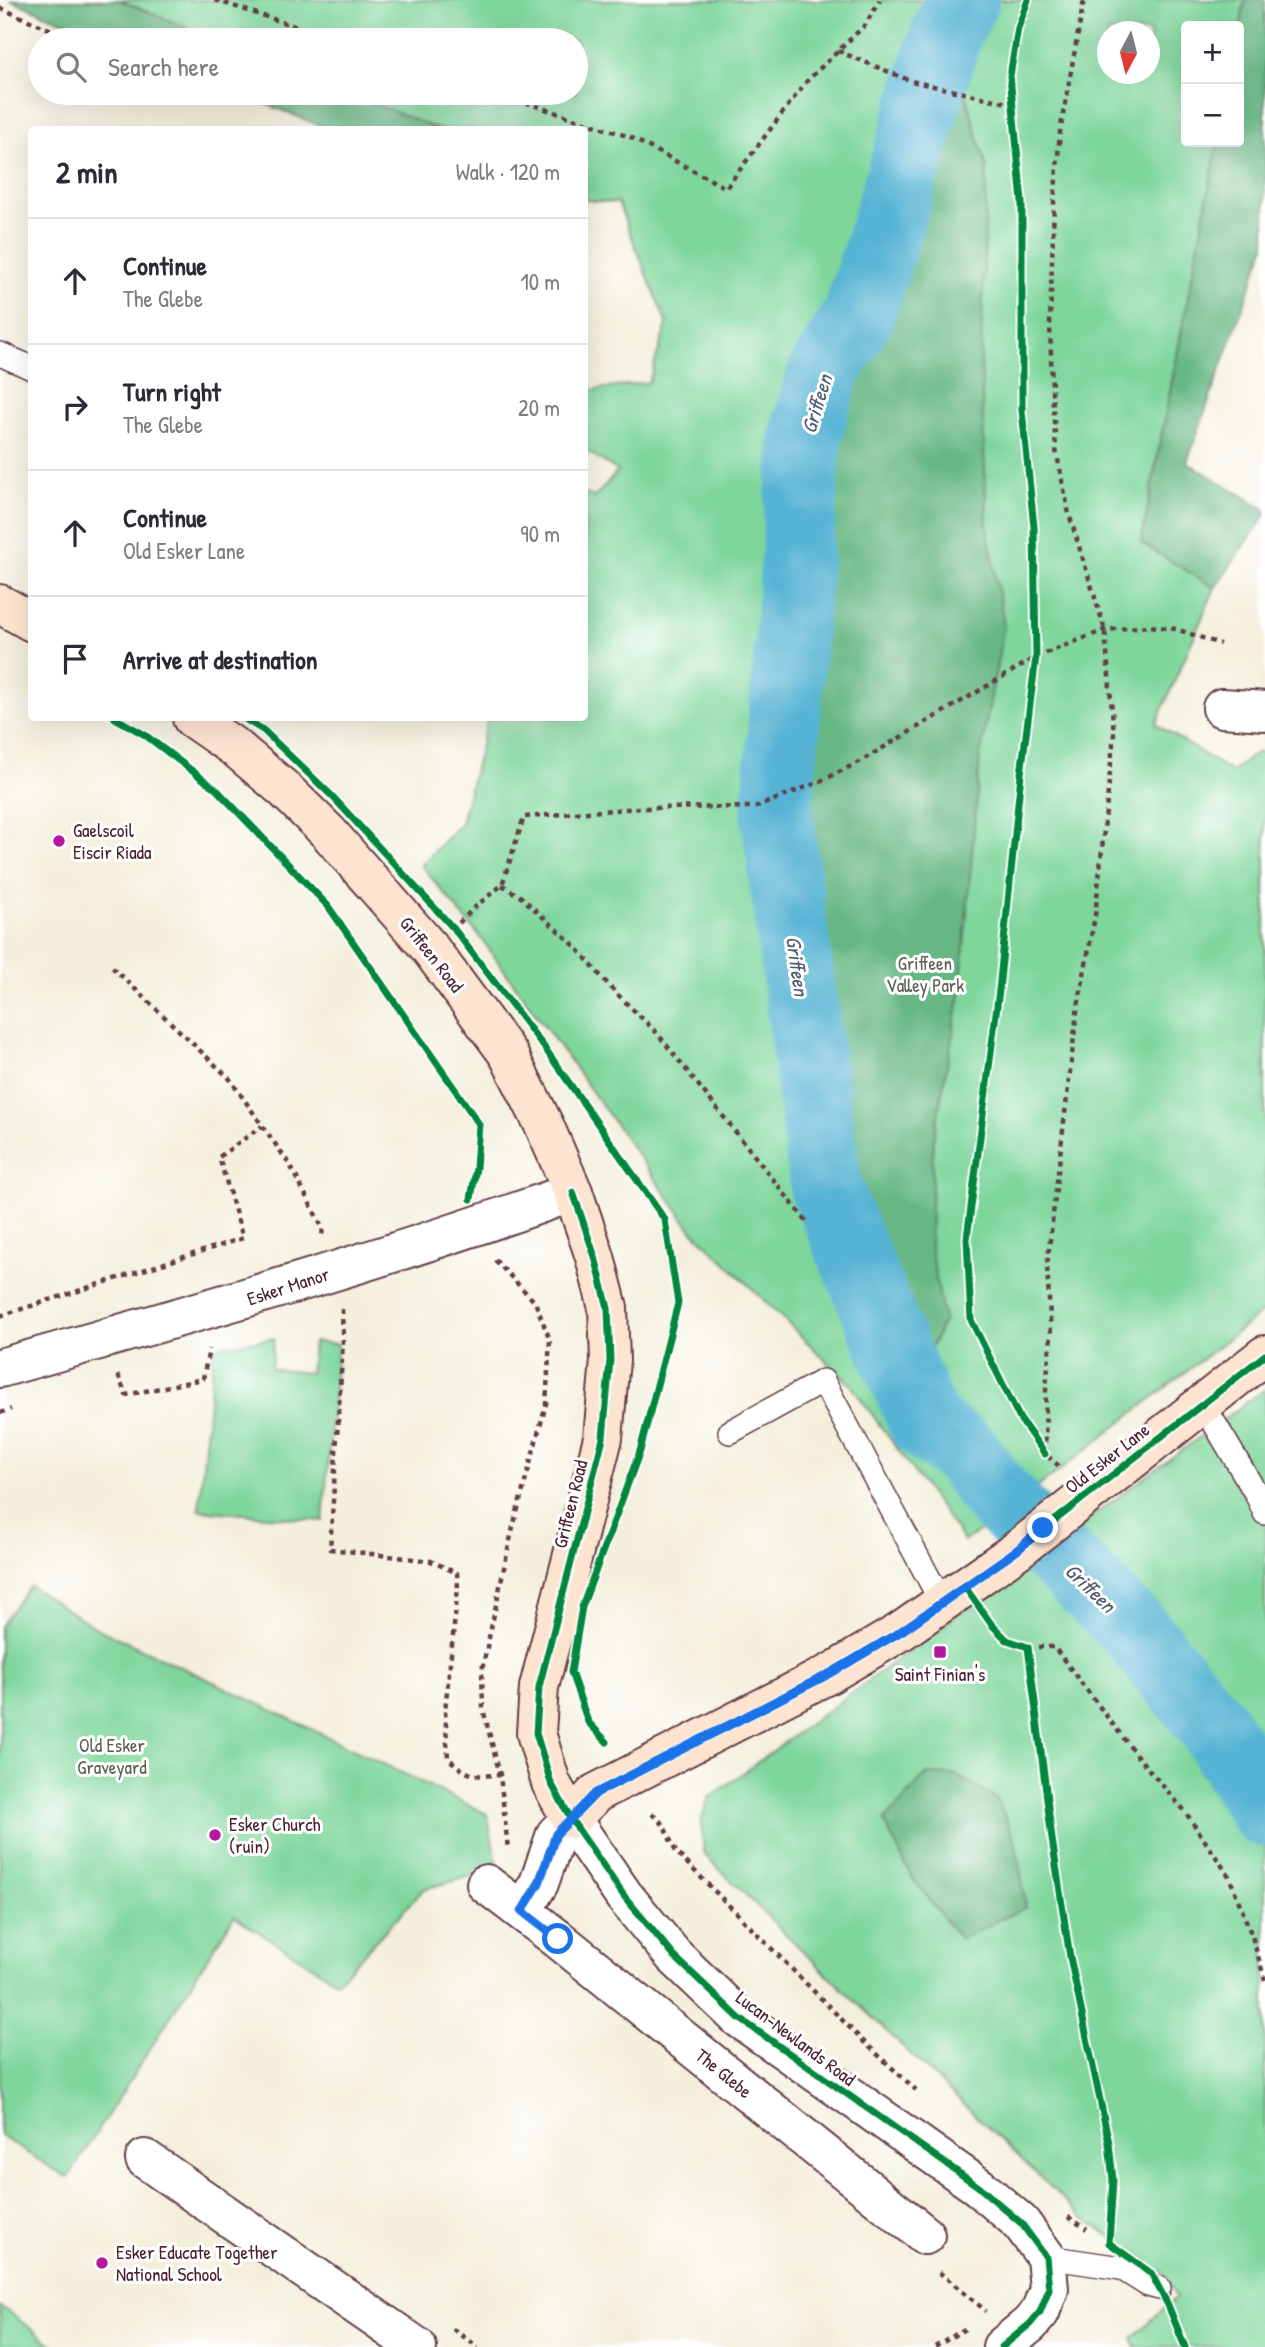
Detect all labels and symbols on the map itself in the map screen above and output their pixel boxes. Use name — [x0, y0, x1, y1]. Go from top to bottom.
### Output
north arrow — [1097, 21, 1160, 84]
water label: Griffeen — [794, 369, 840, 437]
place label: Gaelscoil Eiscir Riada — [73, 817, 152, 865]
marker: Gaelscoil Eiscir Riada — [51, 833, 67, 849]
street label: Griffeen Road — [394, 911, 470, 998]
water label: Griffeen — [779, 934, 816, 999]
park label: Griffeen Valley Park — [886, 950, 964, 998]
street label: Esker Manor — [243, 1260, 333, 1312]
street label: Old Esker Lane — [1059, 1416, 1155, 1499]
street label: Griffeen Road — [547, 1457, 594, 1551]
route end — [1027, 1512, 1058, 1543]
water label: Griffeen — [1059, 1556, 1123, 1620]
marker: Saint Finian's — [932, 1644, 948, 1660]
place label: Saint Finian's — [895, 1661, 985, 1687]
park label: Old Esker Graveyard — [77, 1732, 147, 1780]
place label: Esker Church (ruin) — [229, 1811, 321, 1859]
marker: Esker Church (ruin) — [207, 1827, 223, 1843]
route start — [542, 1923, 573, 1954]
street label: Lucan-Newlands Road — [731, 1984, 862, 2092]
street label: The Glebe — [690, 2042, 758, 2104]
place label: Esker Educate Together National School — [116, 2239, 278, 2287]
marker: Esker Educate Together National School — [94, 2255, 110, 2271]

